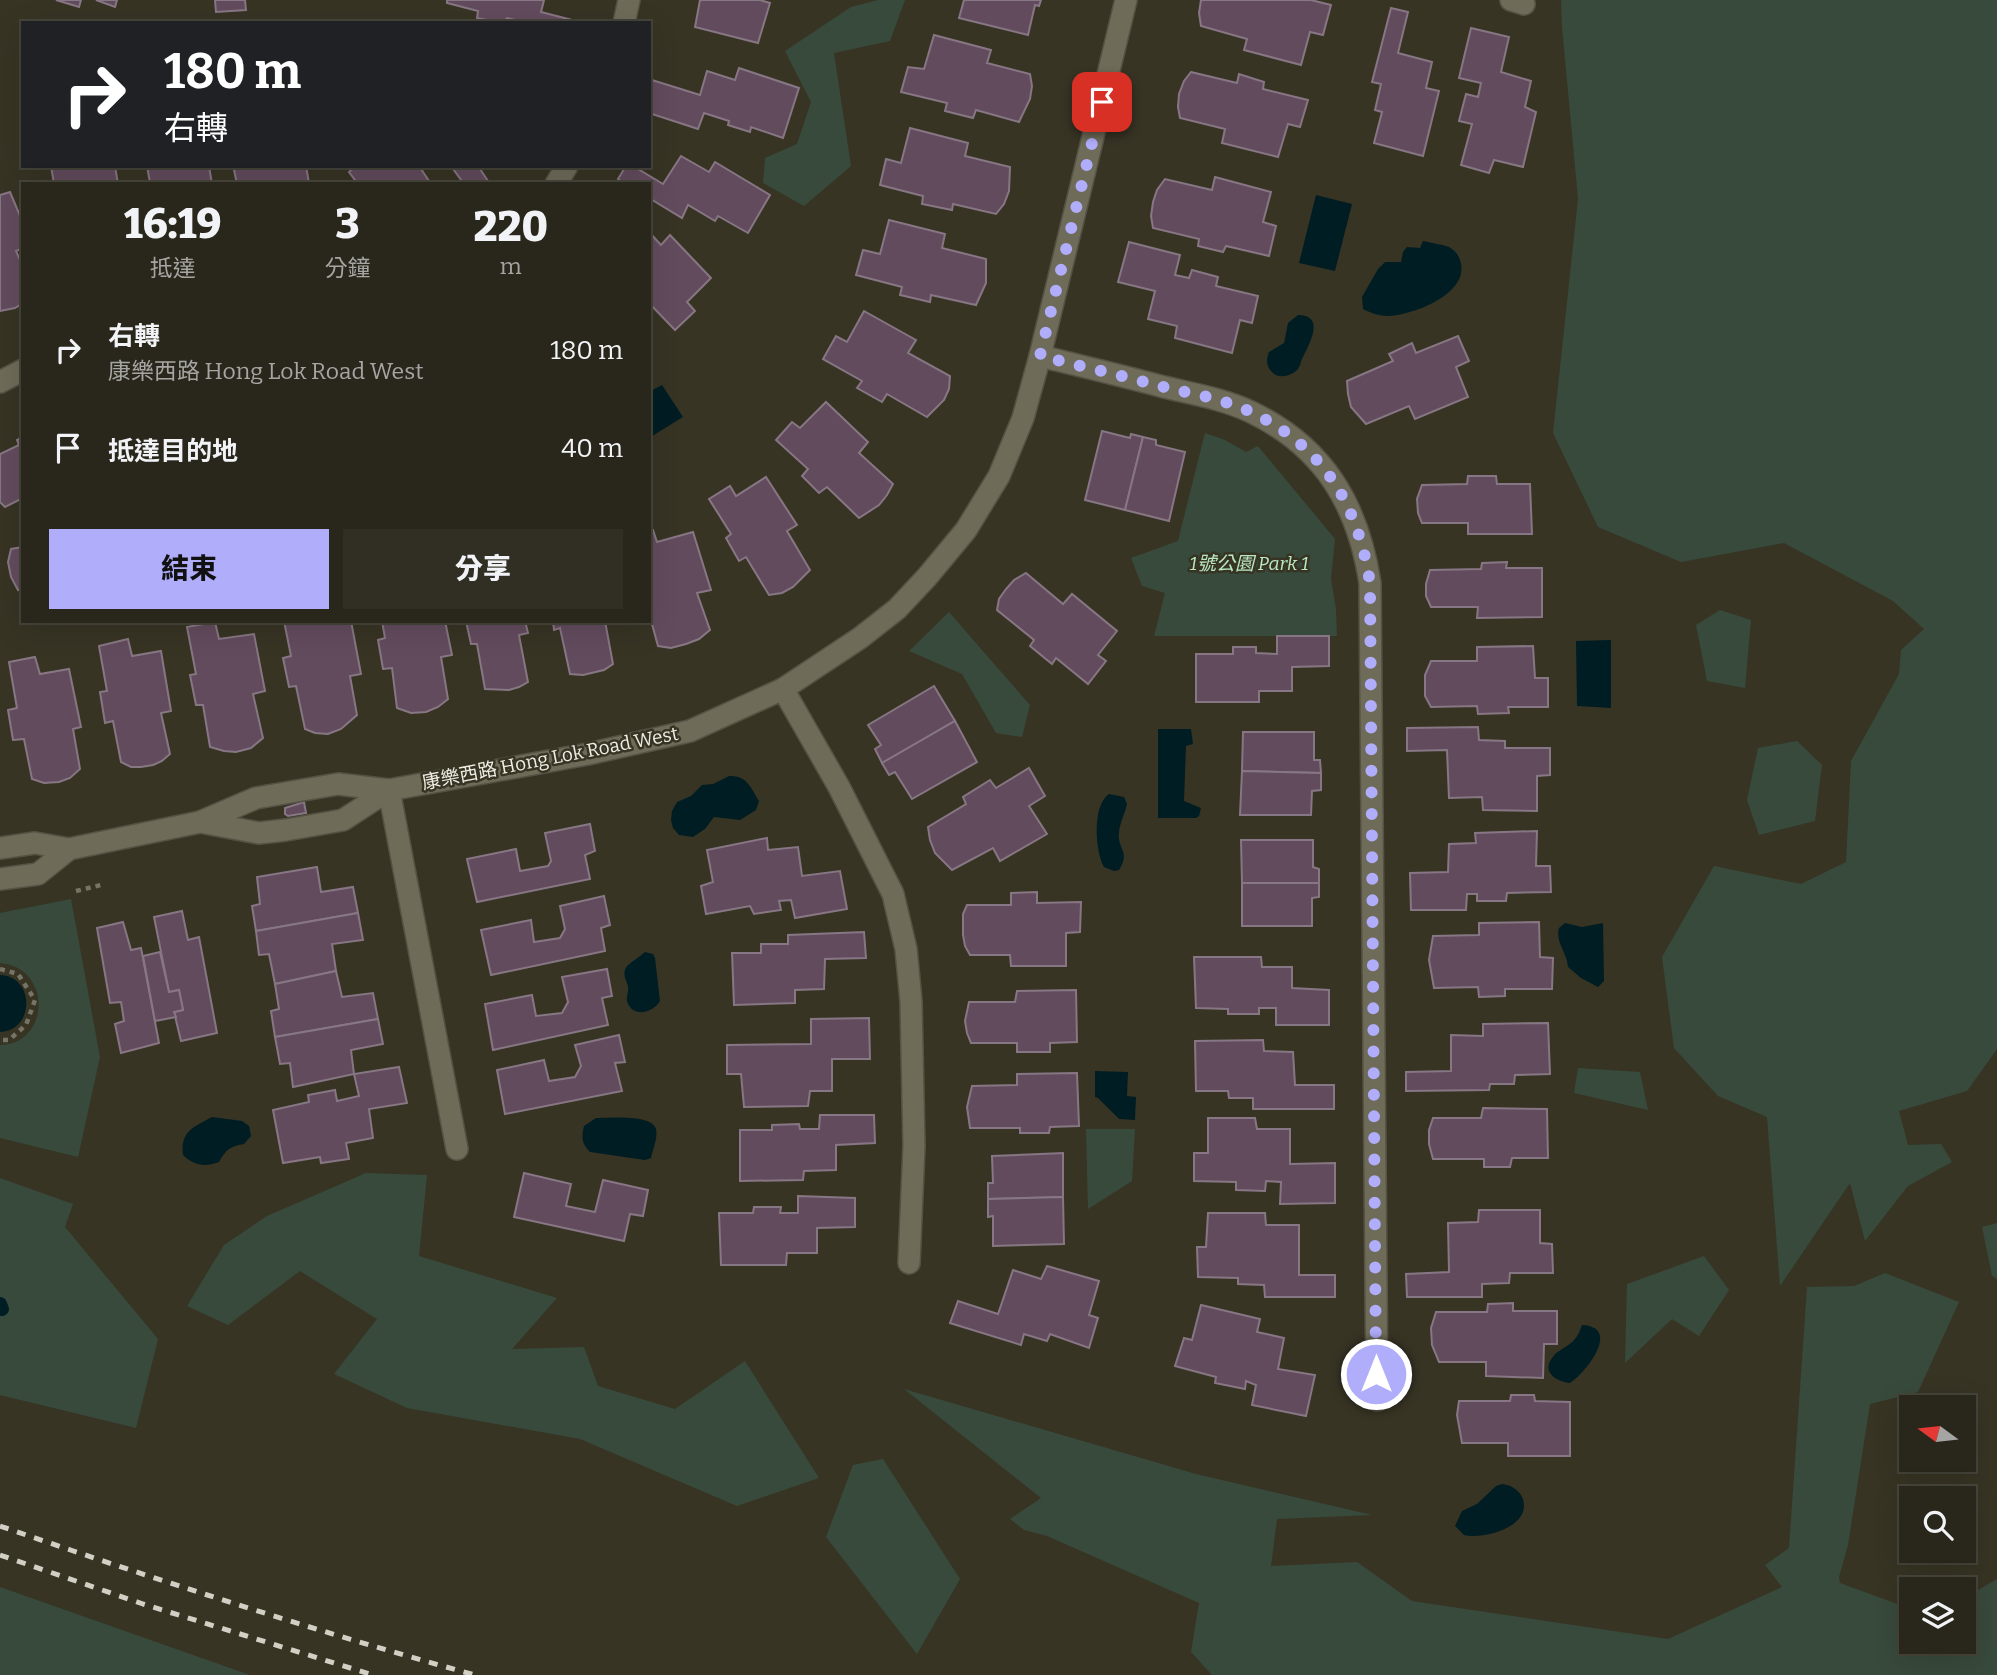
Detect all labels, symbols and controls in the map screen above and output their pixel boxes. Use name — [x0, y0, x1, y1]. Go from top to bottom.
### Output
text: 180 m — [164, 42, 301, 101]
icon: right — [49, 49, 140, 140]
pin — [1072, 72, 1132, 132]
icon: arrive — [1083, 83, 1121, 121]
text: 右轉 — [164, 109, 228, 147]
text: 16:19 — [124, 199, 221, 249]
text: 3 — [335, 199, 360, 249]
text: 220 — [473, 202, 548, 252]
text: m — [500, 252, 522, 280]
text: 抵達 — [150, 254, 196, 282]
text: 分鐘 — [324, 254, 370, 282]
text: 右轉 — [108, 321, 160, 352]
icon: right — [49, 331, 87, 369]
text: 180 m — [550, 335, 623, 366]
text: 康樂西路 Hong Lok Road West — [108, 357, 424, 385]
icon: arrive — [49, 429, 87, 467]
text: 40 m — [561, 433, 623, 464]
text: 抵達目的地 — [108, 436, 238, 467]
button: 結束 — [49, 529, 329, 609]
button: 分享 — [343, 529, 623, 609]
park label: 1號公園 Park 1 — [1189, 552, 1309, 575]
street label: 康樂西路 Hong Lok Road West — [420, 722, 680, 794]
position arrow — [1339, 1337, 1413, 1411]
north arrow — [1899, 1395, 1976, 1472]
map controls — [1899, 1395, 1976, 1654]
button: search — [1899, 1486, 1976, 1563]
button: layers — [1899, 1577, 1976, 1654]

